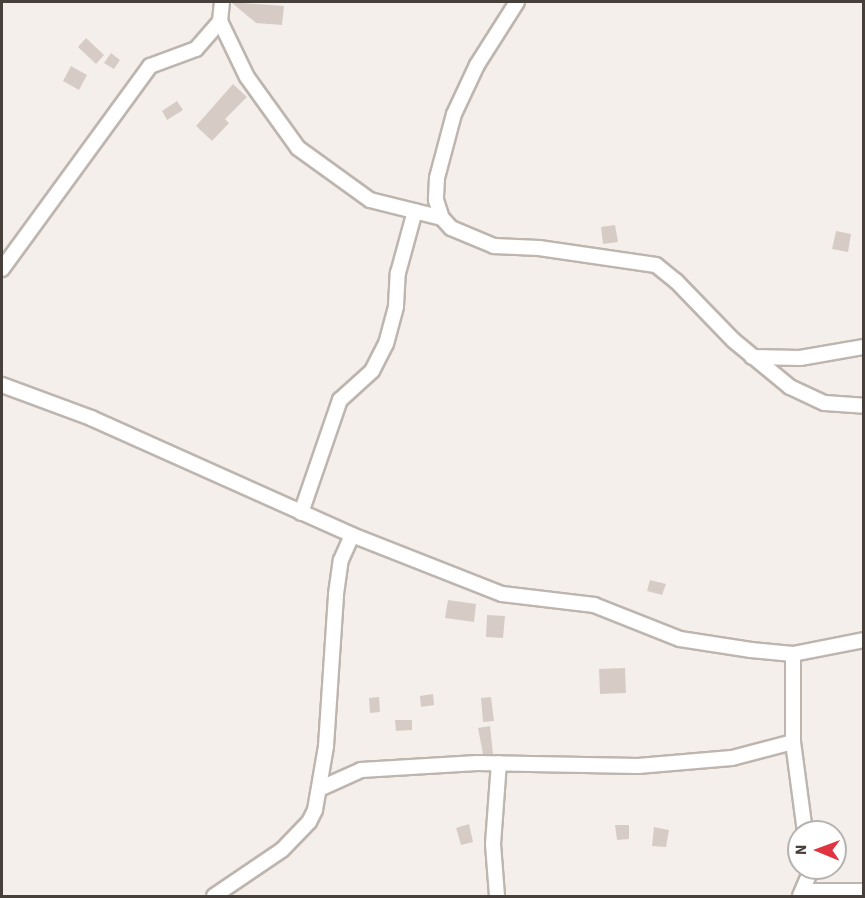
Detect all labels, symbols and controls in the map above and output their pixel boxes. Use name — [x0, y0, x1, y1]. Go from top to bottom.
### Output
north arrow — [787, 820, 847, 880]
text: N — [790, 844, 812, 855]

